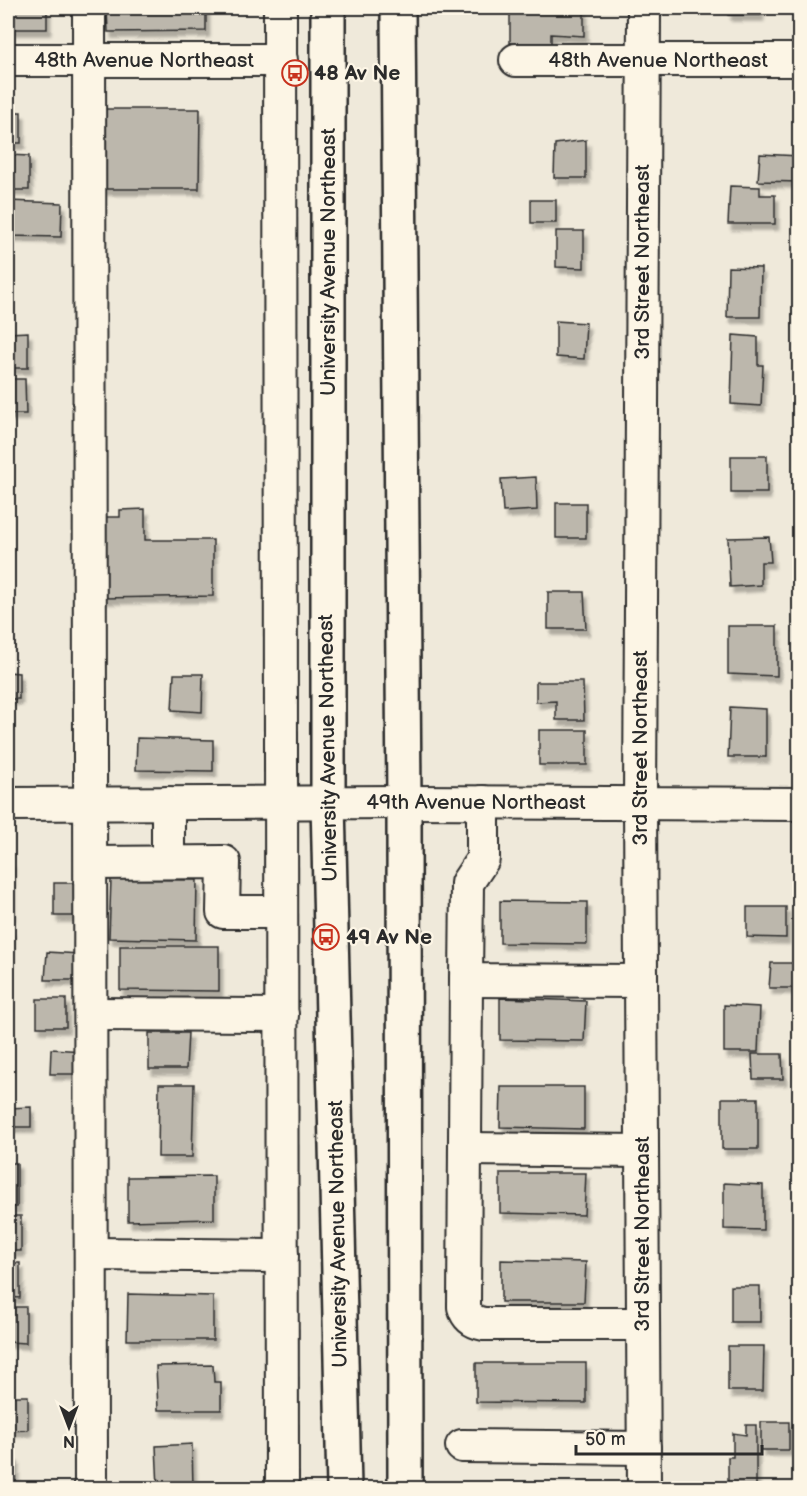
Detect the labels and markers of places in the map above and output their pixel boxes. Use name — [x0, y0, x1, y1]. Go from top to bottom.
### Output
bus stop icon: 48 Av Ne — [280, 58, 310, 88]
place label: 48 Av Ne — [314, 61, 400, 86]
bus stop icon: 49 Av Ne — [311, 922, 341, 952]
place label: 49 Av Ne — [346, 925, 432, 950]

